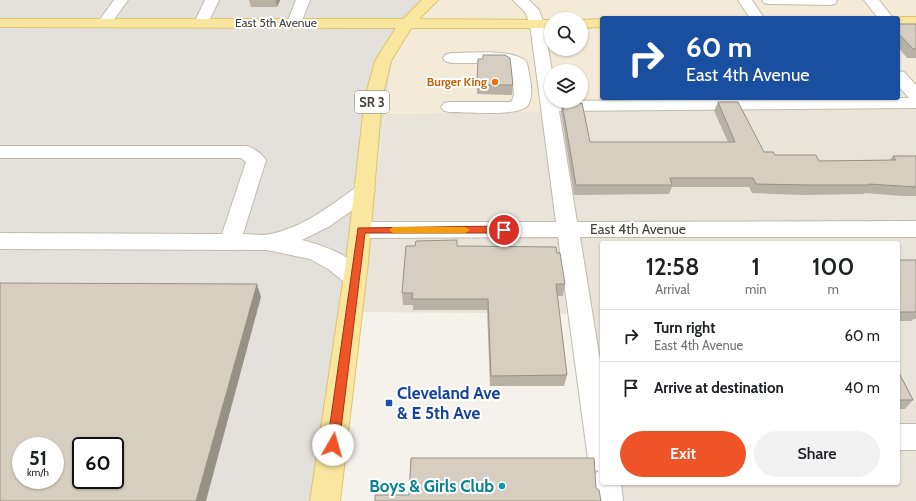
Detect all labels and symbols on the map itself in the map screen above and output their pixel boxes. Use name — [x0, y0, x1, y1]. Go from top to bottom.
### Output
street label: East 5th Avenue — [235, 15, 317, 30]
place label: Burger King — [427, 74, 487, 89]
marker: Burger King — [490, 77, 500, 87]
road number: SR 3 — [355, 91, 389, 113]
pin — [487, 213, 521, 247]
street label: East 4th Avenue — [590, 220, 686, 238]
place label: Cleveland Ave & E 5th Ave — [397, 383, 501, 423]
marker: Cleveland Ave & E 5th Ave — [384, 398, 394, 408]
position arrow — [312, 424, 354, 466]
speed limit sign: 60 — [72, 437, 124, 489]
place label: Boys & Girls Club — [369, 476, 494, 496]
marker: Boys & Girls Club — [497, 481, 507, 491]

